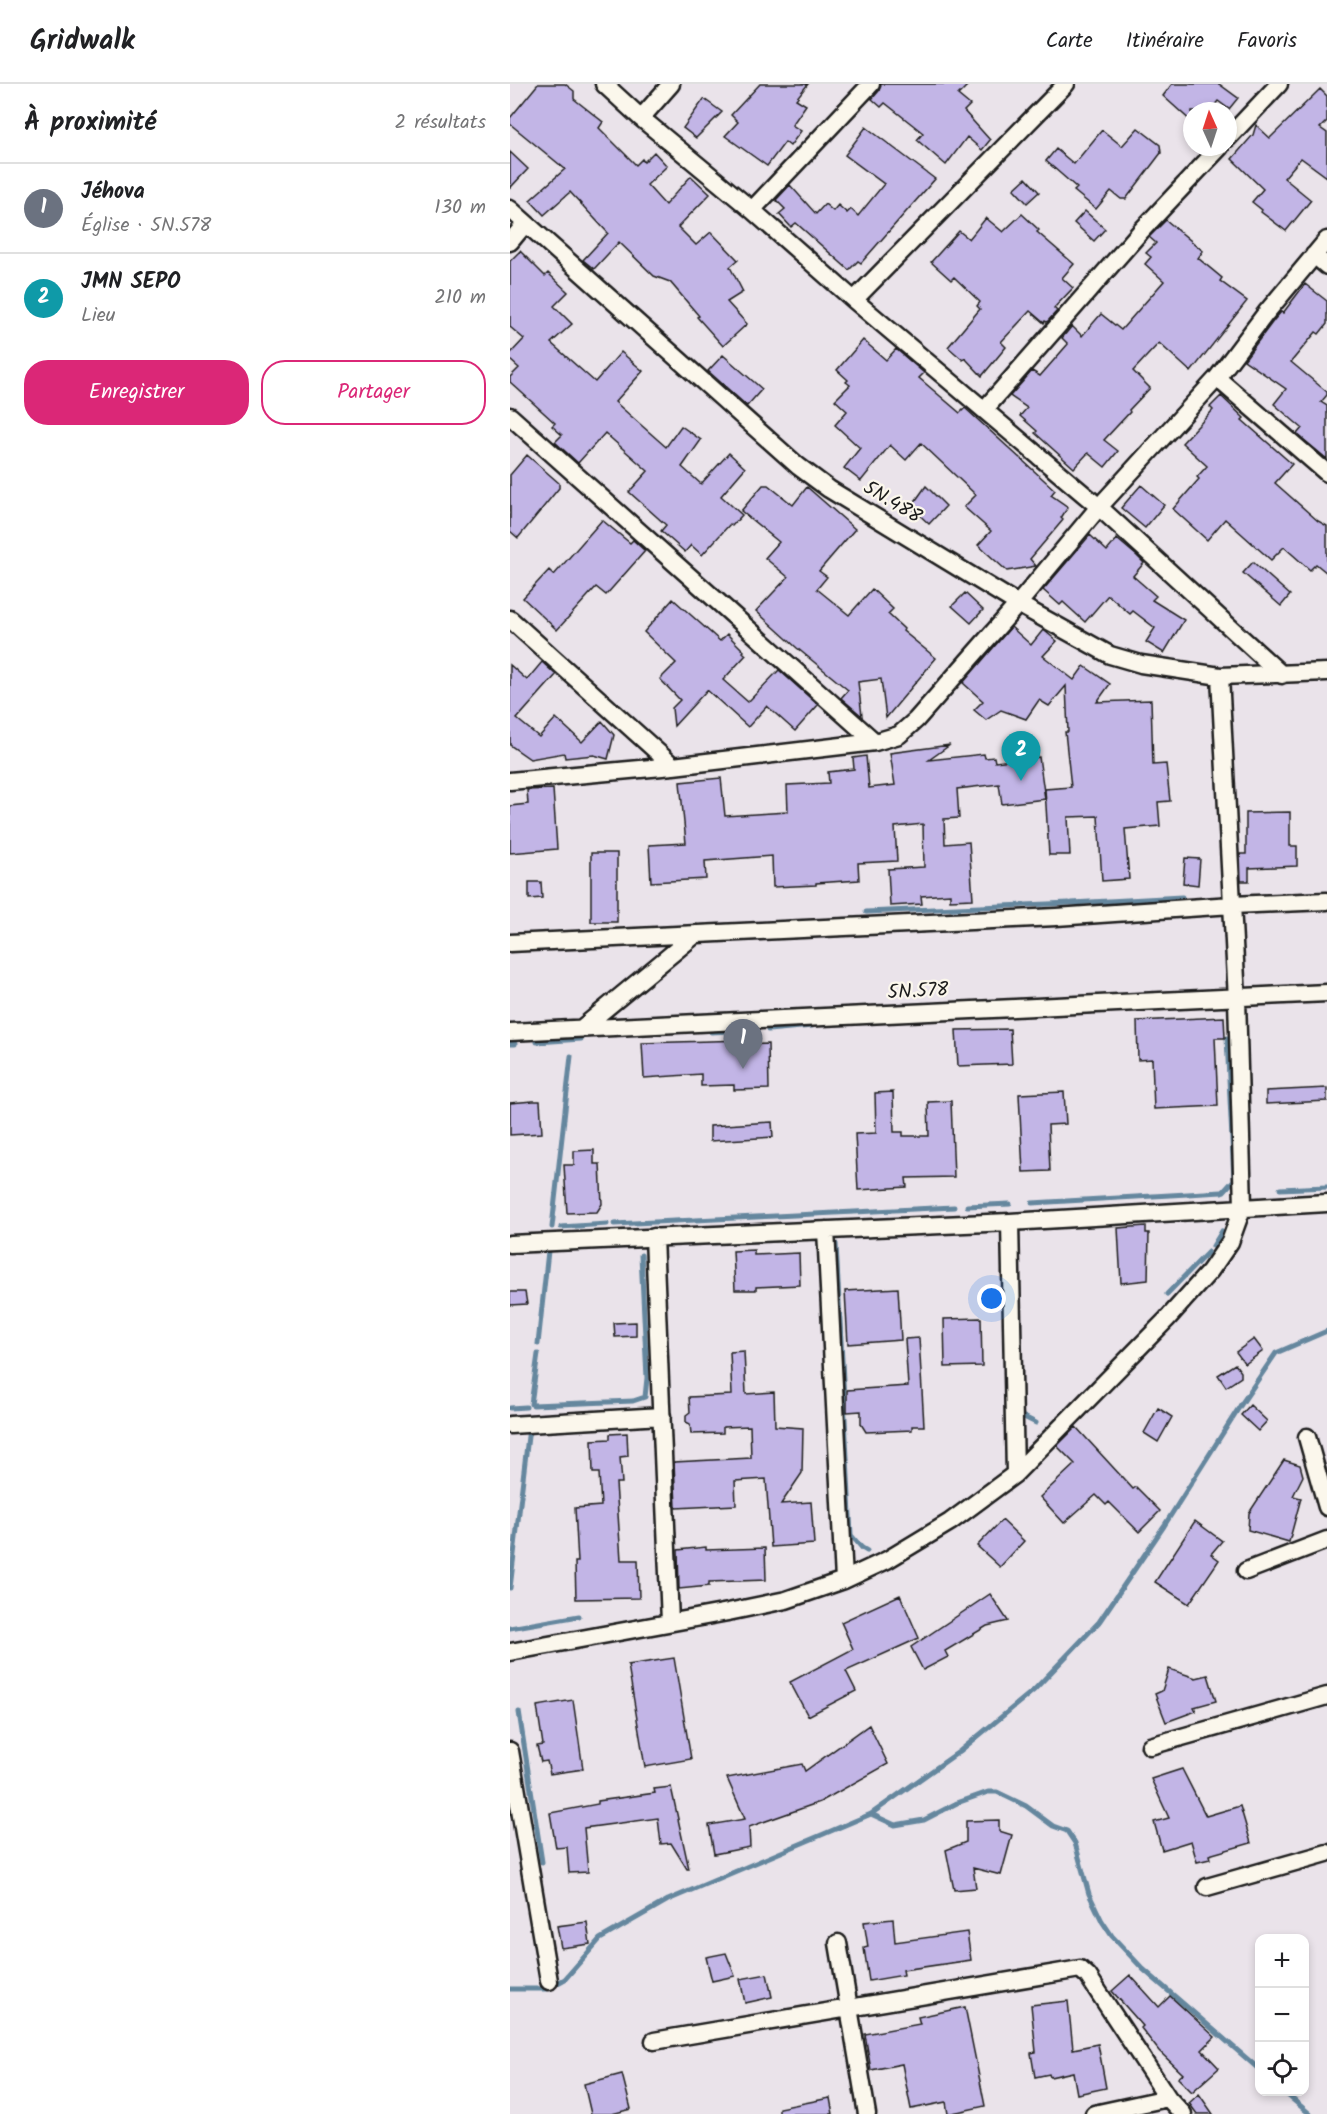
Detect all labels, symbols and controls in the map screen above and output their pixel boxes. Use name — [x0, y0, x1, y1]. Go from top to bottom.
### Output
text: Gridwalk — [30, 19, 135, 64]
text: Carte — [1046, 25, 1093, 58]
text: Itinéraire — [1126, 25, 1204, 58]
text: Favoris — [1237, 25, 1297, 58]
text: À proximité — [24, 102, 156, 144]
north arrow — [1183, 102, 1237, 156]
text: 2 résultats — [395, 107, 486, 139]
text: Jéhova — [81, 175, 145, 210]
text: 1 — [40, 192, 47, 224]
text: 130 m — [434, 192, 486, 224]
text: Église · 5N.578 — [81, 210, 211, 242]
text: JMN SEPO — [81, 265, 181, 300]
text: 2 — [38, 282, 49, 314]
text: 210 m — [434, 282, 486, 314]
text: Lieu — [81, 300, 115, 332]
button: Enregistrer — [24, 360, 249, 425]
button: Partager — [261, 360, 486, 425]
street label: 5N.488 — [856, 473, 929, 534]
pin: 2 — [1002, 732, 1040, 781]
street label: 5N.578 — [887, 974, 950, 1010]
pin: 1 — [724, 1020, 762, 1069]
your location — [977, 1284, 1006, 1313]
map controls — [1255, 1934, 1309, 2096]
button: + — [1255, 1934, 1309, 1988]
button: − — [1255, 1988, 1309, 2042]
button: locate — [1255, 2042, 1309, 2096]

